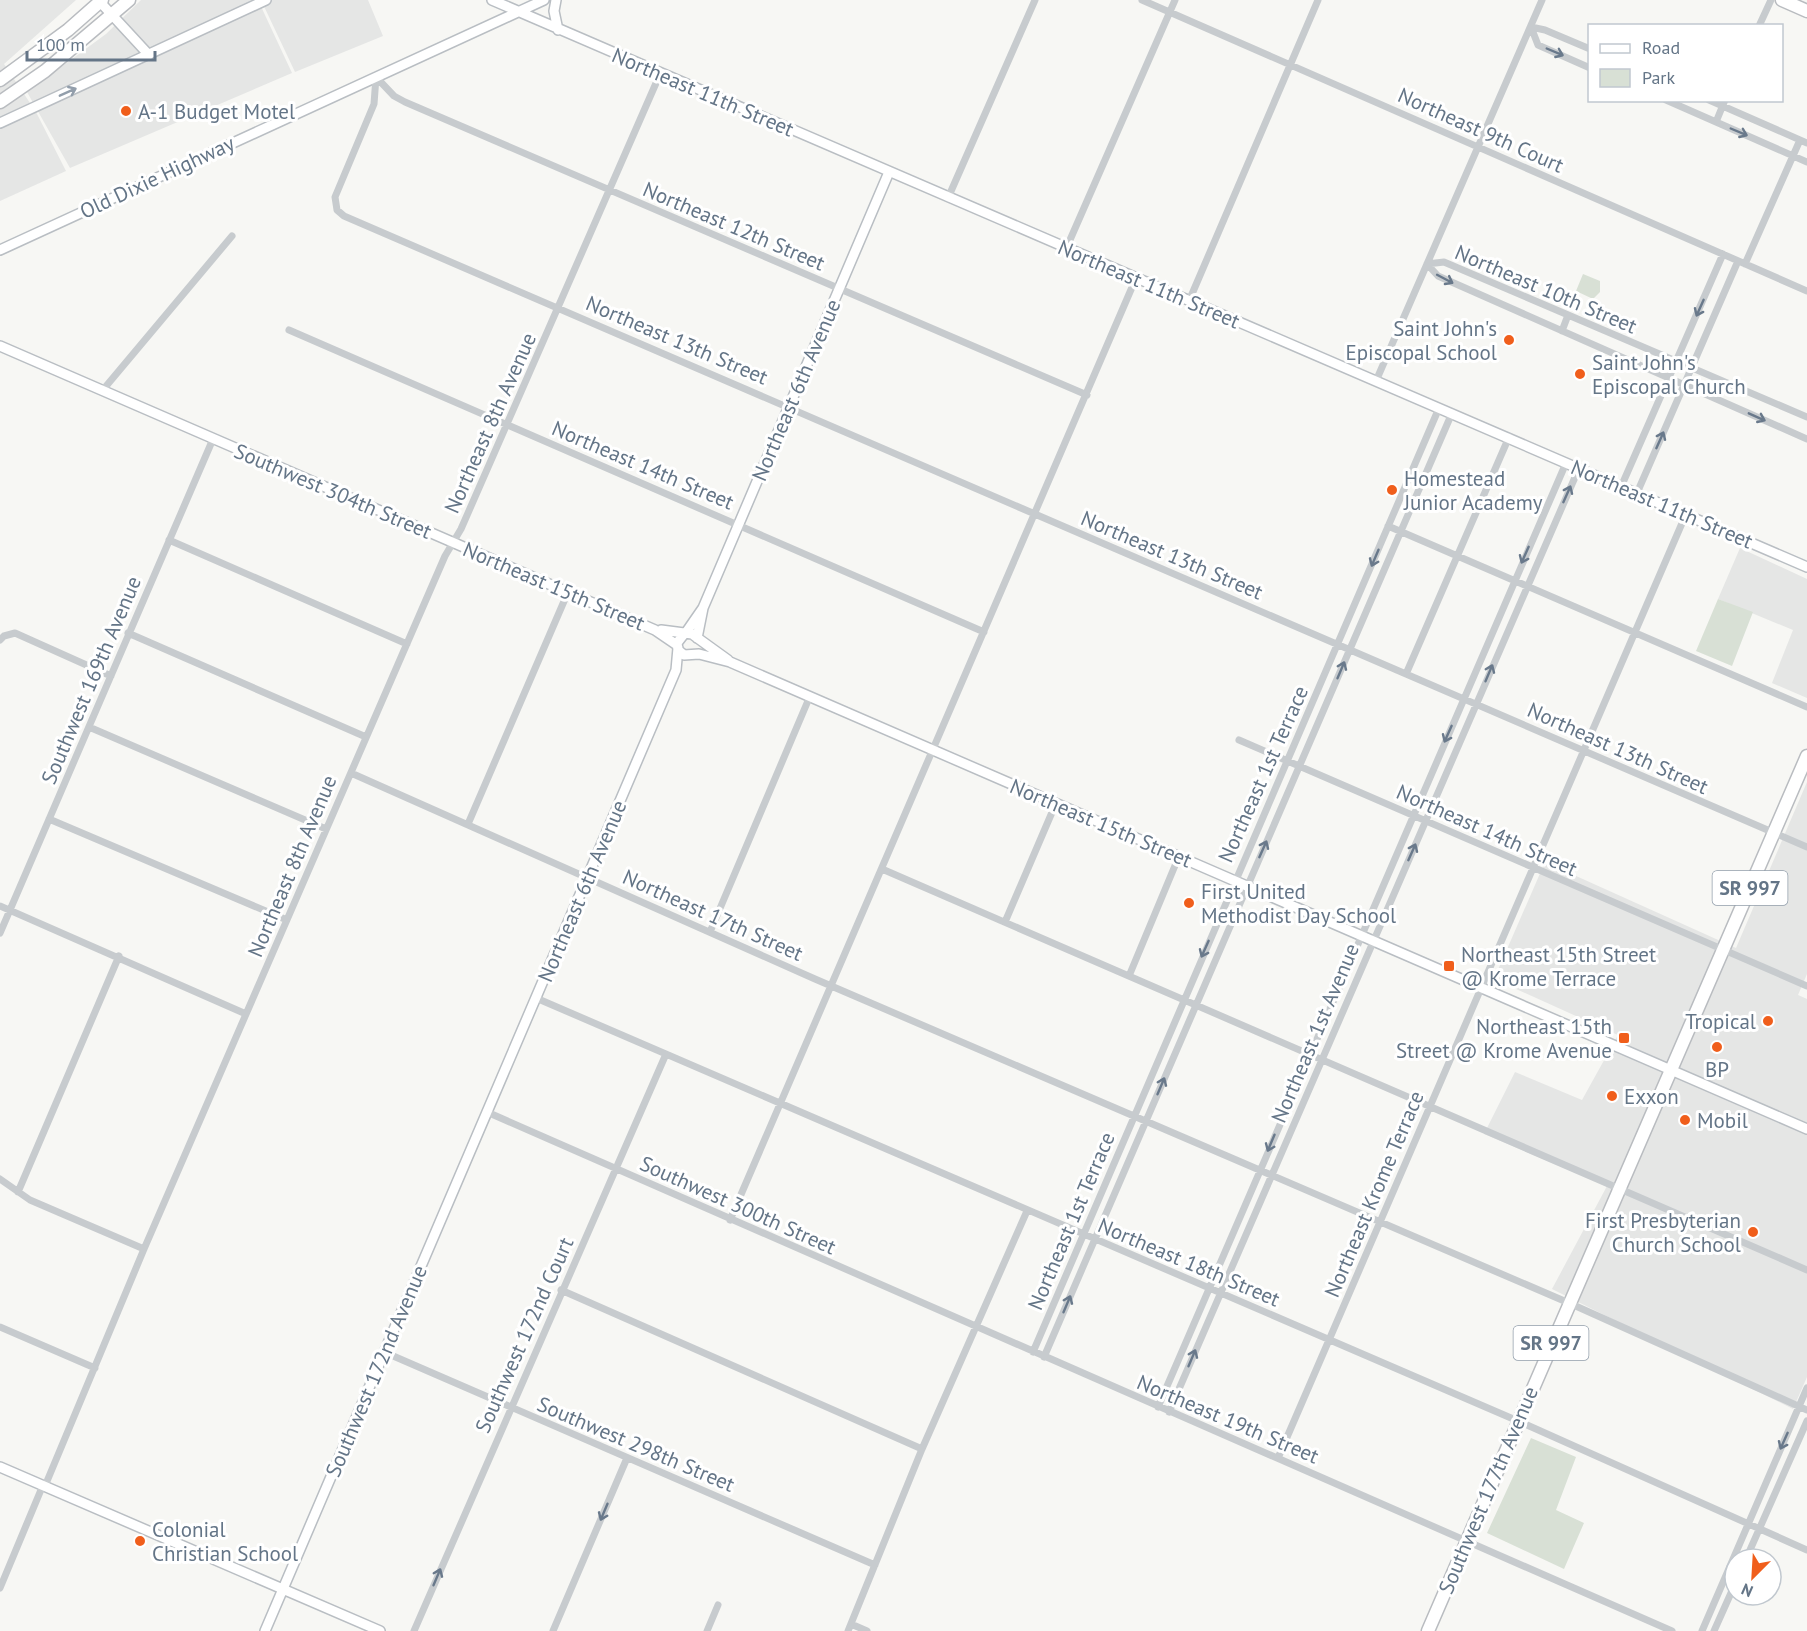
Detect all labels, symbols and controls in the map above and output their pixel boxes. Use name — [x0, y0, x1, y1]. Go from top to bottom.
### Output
scale bar — [27, 24, 154, 62]
legend — [1588, 24, 1783, 102]
text: 100 m — [36, 33, 85, 56]
text: Road — [1642, 36, 1680, 59]
street label: Northeast 11th Street — [608, 41, 798, 143]
one-way arrow — [1545, 47, 1563, 59]
text: Park — [1642, 66, 1675, 89]
street label: Northeast 9th Court — [1394, 81, 1568, 179]
one-way arrow — [59, 86, 77, 97]
place label: A-1 Budget Motel — [138, 98, 295, 125]
marker: A-1 Budget Motel — [119, 104, 133, 118]
one-way arrow — [1730, 127, 1748, 138]
street label: Old Dixie Highway — [75, 129, 239, 225]
street label: Northeast 12th Street — [639, 175, 829, 277]
street label: Northeast 11th Street — [1054, 233, 1244, 335]
street label: Northeast 10th Street — [1451, 238, 1641, 340]
one-way arrow — [1435, 273, 1453, 285]
street label: Northeast 13th Street — [582, 289, 772, 391]
street label: Northeast 6th Avenue — [745, 295, 847, 485]
one-way arrow — [1694, 298, 1705, 316]
place label: Saint John's Episcopal School — [1345, 315, 1497, 366]
street label: Northeast 8th Avenue — [438, 328, 542, 518]
marker: Saint John's Episcopal School — [1502, 333, 1516, 347]
place label: Saint John's Episcopal Church — [1592, 349, 1746, 400]
marker: Saint John's Episcopal Church — [1573, 367, 1587, 381]
one-way arrow — [1748, 412, 1766, 423]
street label: Northeast 14th Street — [548, 414, 738, 516]
one-way arrow — [1655, 431, 1666, 449]
street label: Southwest 304th Street — [230, 437, 436, 545]
street label: Northeast 11th Street — [1567, 453, 1757, 555]
place label: Homestead Junior Academy — [1403, 465, 1543, 516]
marker: Homestead Junior Academy — [1385, 483, 1399, 497]
one-way arrow — [1562, 486, 1574, 504]
street label: Northeast 13th Street — [1077, 504, 1267, 606]
street label: Northeast 15th Street — [459, 535, 649, 637]
one-way arrow — [1519, 545, 1530, 563]
one-way arrow — [1369, 548, 1380, 567]
street label: Southwest 169th Avenue — [35, 572, 147, 788]
one-way arrow — [1336, 662, 1347, 680]
one-way arrow — [1485, 664, 1496, 682]
street label: Northeast 1st Terrace — [1212, 681, 1314, 867]
street label: Northeast 13th Street — [1523, 696, 1713, 800]
one-way arrow — [1442, 724, 1453, 743]
street label: Northeast 8th Avenue — [241, 771, 343, 961]
street label: Northeast 15th Street — [1006, 772, 1196, 874]
street label: Northeast 14th Street — [1392, 778, 1582, 882]
street label: Northeast 6th Avenue — [531, 796, 633, 986]
one-way arrow — [1258, 841, 1270, 859]
one-way arrow — [1407, 843, 1418, 862]
street label: Northeast 17th Street — [619, 863, 807, 967]
road number: SR 997 — [1712, 871, 1788, 905]
place label: First United Methodist Day School — [1201, 878, 1396, 929]
marker: First United Methodist Day School — [1182, 896, 1196, 910]
one-way arrow — [1199, 939, 1210, 957]
street label: Northeast 1st Avenue — [1265, 939, 1365, 1127]
place label: Northeast 15th Street @ Krome Terrace — [1461, 941, 1656, 992]
marker: Northeast 15th Street @ Krome Terrace — [1442, 959, 1456, 973]
place label: Tropical — [1685, 1008, 1756, 1035]
place label: Northeast 15th Street @ Krome Avenue — [1396, 1013, 1612, 1064]
marker: Tropical — [1761, 1014, 1775, 1028]
marker: Northeast 15th Street @ Krome Avenue — [1617, 1031, 1631, 1045]
marker: BP — [1710, 1040, 1724, 1054]
place label: BP — [1705, 1056, 1729, 1083]
one-way arrow — [1156, 1077, 1167, 1096]
place label: Exxon — [1624, 1083, 1679, 1110]
street label: Northeast Krome Terrace — [1318, 1087, 1430, 1301]
marker: Exxon — [1605, 1089, 1619, 1103]
place label: Mobil — [1697, 1107, 1748, 1134]
marker: Mobil — [1678, 1113, 1692, 1127]
street label: Northeast 1st Terrace — [1021, 1128, 1121, 1314]
one-way arrow — [1265, 1134, 1276, 1152]
street label: Southwest 300th Street — [636, 1150, 840, 1260]
place label: First Presbyterian Church School — [1585, 1207, 1741, 1258]
street label: Northeast 18th Street — [1094, 1211, 1284, 1313]
marker: First Presbyterian Church School — [1746, 1225, 1760, 1239]
street label: Southwest 172nd Court — [469, 1233, 579, 1437]
street label: Southwest 172nd Avenue — [319, 1261, 433, 1481]
one-way arrow — [1062, 1295, 1073, 1313]
road number: SR 997 — [1514, 1326, 1588, 1360]
one-way arrow — [1187, 1350, 1198, 1368]
street label: Northeast 19th Street — [1133, 1368, 1323, 1470]
street label: Southwest 177th Avenue — [1432, 1382, 1544, 1598]
street label: Southwest 298th Street — [533, 1390, 739, 1498]
one-way arrow — [1777, 1432, 1789, 1450]
one-way arrow — [598, 1502, 610, 1520]
place label: Colonial Christian School — [152, 1516, 298, 1567]
marker: Colonial Christian School — [133, 1534, 147, 1548]
north arrow — [1723, 1547, 1783, 1607]
one-way arrow — [432, 1569, 443, 1587]
text: N — [1738, 1579, 1756, 1602]

